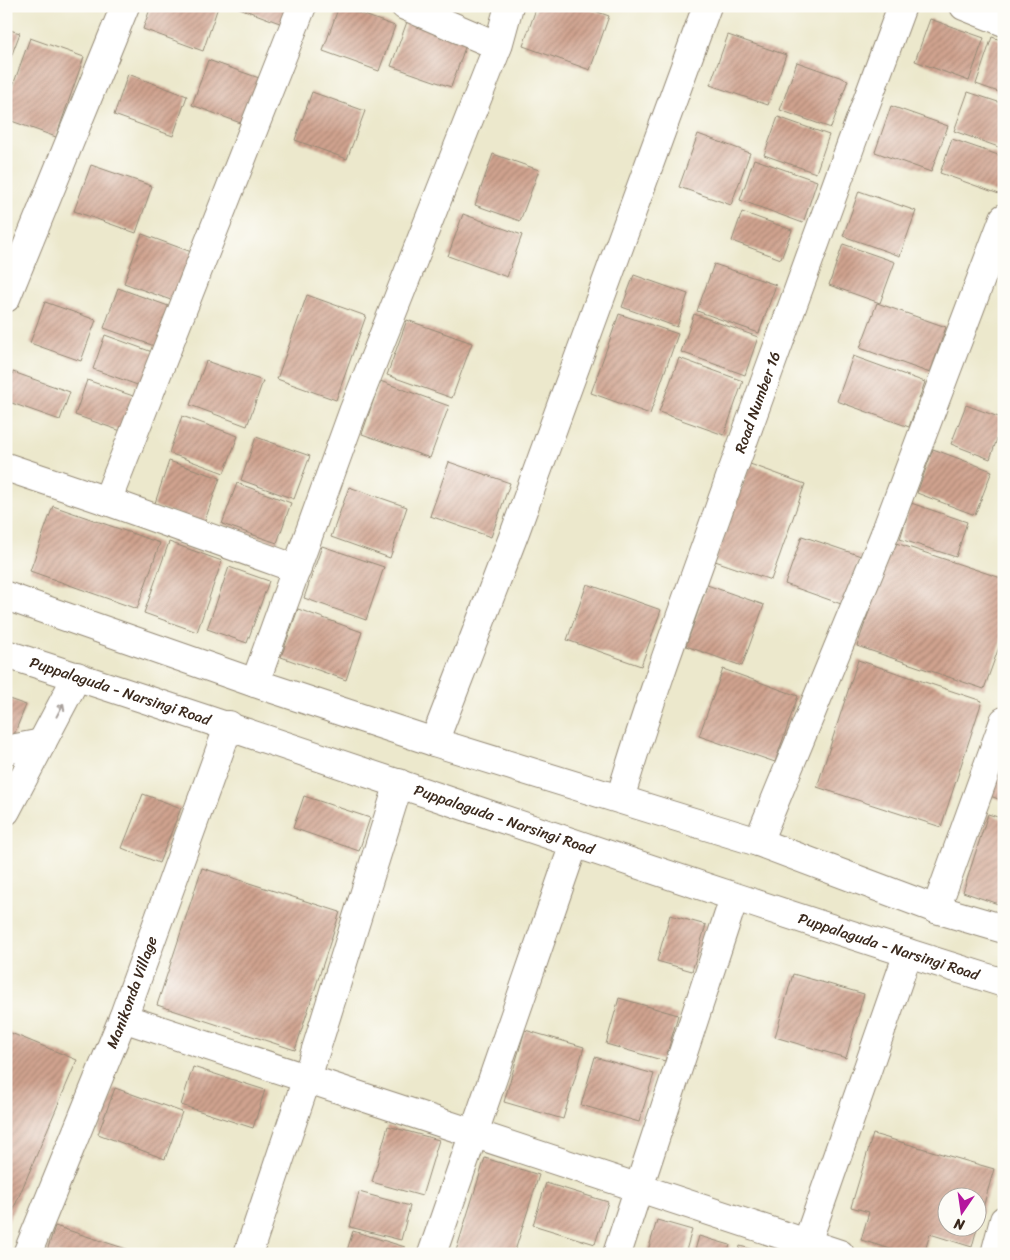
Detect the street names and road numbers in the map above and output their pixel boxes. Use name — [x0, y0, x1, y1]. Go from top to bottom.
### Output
street label: Road Number 16 — [727, 348, 788, 457]
street label: Puppalaguda - Narsingi Road — [26, 649, 215, 733]
street label: Puppalaguda - Narsingi Road — [411, 777, 599, 862]
street label: Puppalaguda - Narsingi Road — [795, 905, 984, 988]
street label: Manikonda Village — [99, 932, 165, 1053]

